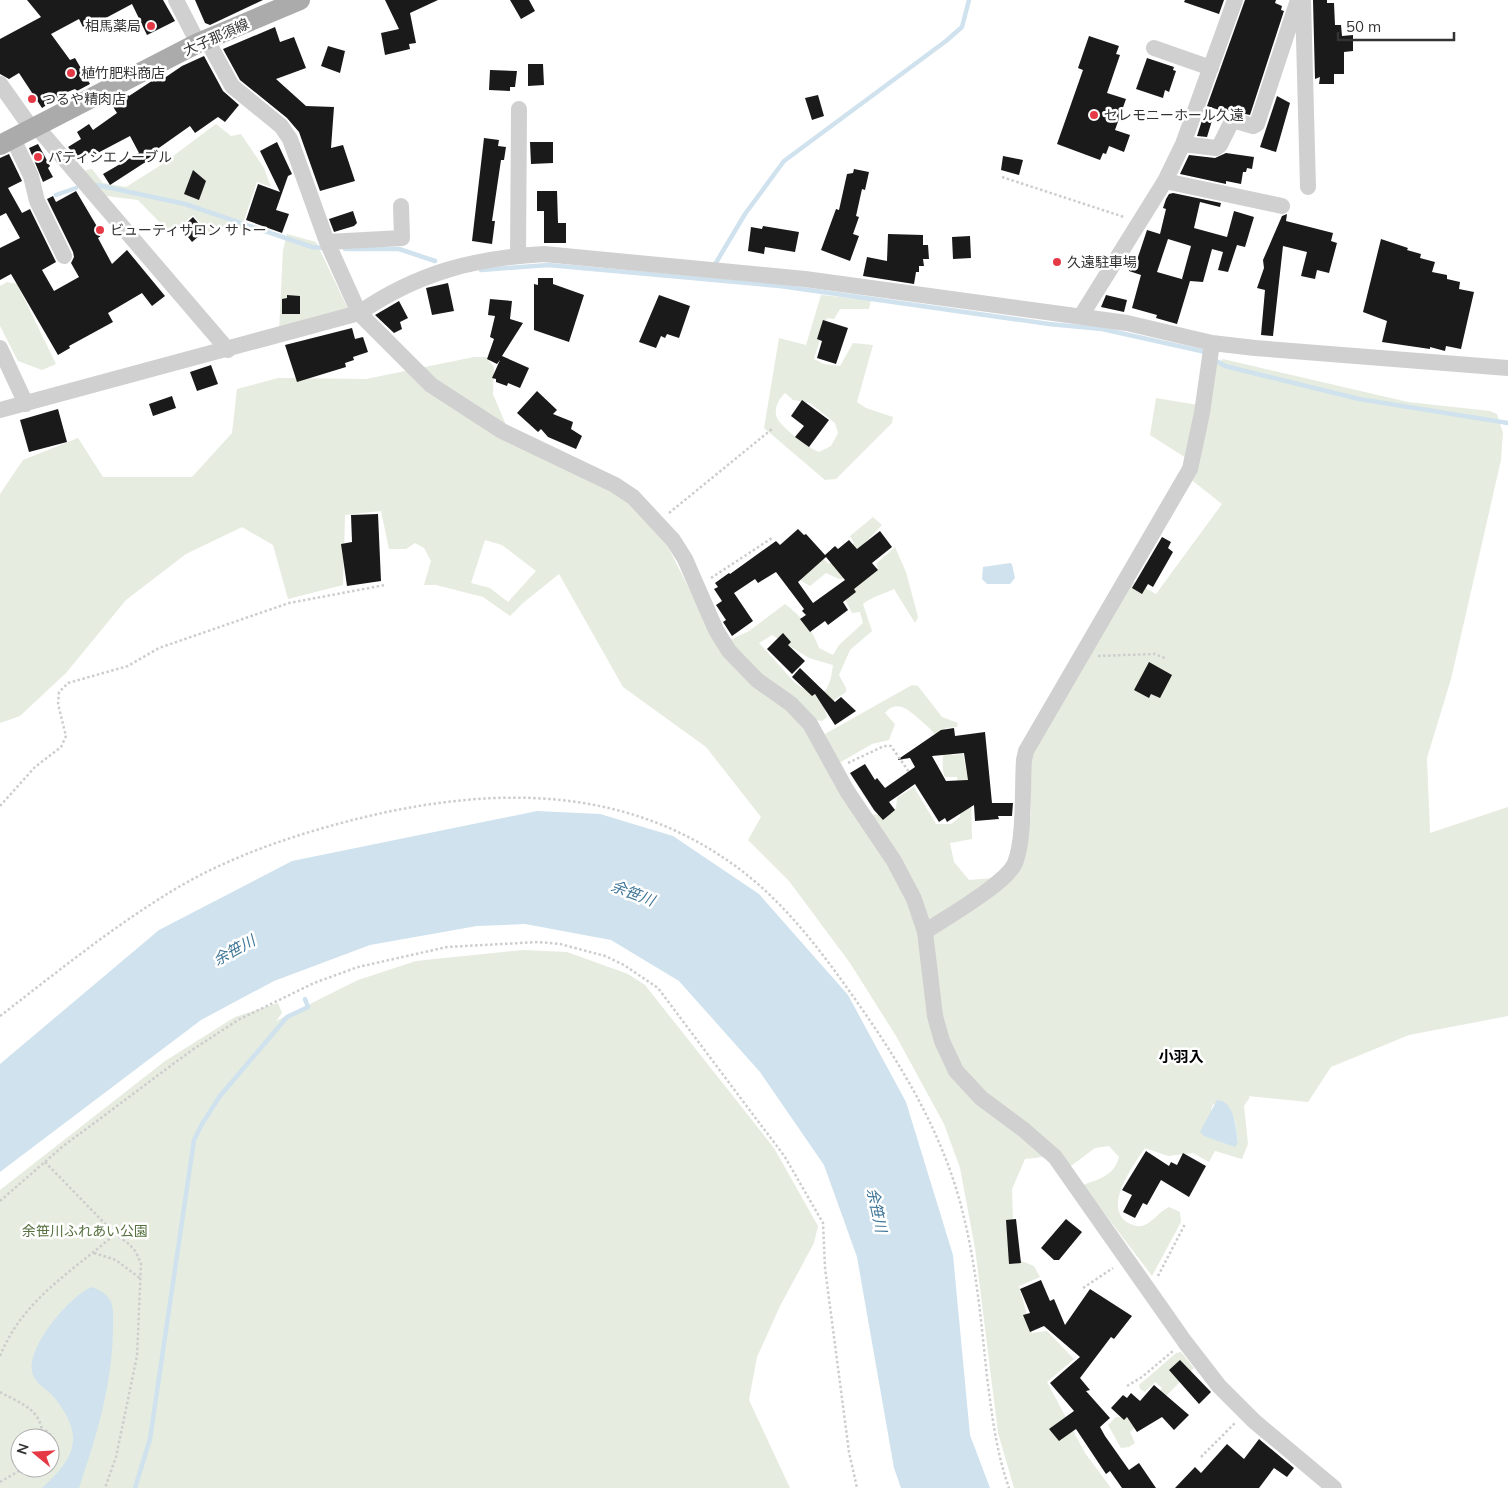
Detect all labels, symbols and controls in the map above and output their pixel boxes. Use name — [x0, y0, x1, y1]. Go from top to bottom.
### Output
scale bar — [1338, 10, 1454, 42]
street label: 大子那須線 — [180, 15, 252, 59]
place label: 相馬薬局 — [85, 17, 141, 35]
text: 50 m — [1346, 17, 1381, 36]
marker: 相馬薬局 — [145, 20, 157, 32]
place label: 植竹肥料商店 — [81, 64, 165, 82]
marker: 植竹肥料商店 — [65, 67, 77, 79]
place label: つるや精肉店 — [42, 90, 126, 108]
marker: つるや精肉店 — [26, 93, 38, 105]
place label: セレモニーホール久遠 — [1104, 106, 1244, 124]
marker: セレモニーホール久遠 — [1088, 109, 1100, 121]
place label: パティシエノーブル — [48, 148, 172, 166]
marker: パティシエノーブル — [32, 151, 44, 163]
place label: ビューティサロン サトー — [110, 221, 267, 239]
marker: ビューティサロン サトー — [94, 224, 106, 236]
place label: 久遠駐車場 — [1067, 253, 1137, 271]
marker: 久遠駐車場 — [1051, 256, 1063, 268]
water label: 余笹川 — [609, 876, 659, 911]
water label: 余笹川 — [210, 930, 260, 969]
district label: 小羽入 — [1158, 1047, 1204, 1066]
water label: 余笹川 — [863, 1186, 891, 1236]
park label: 余笹川ふれあい公園 — [22, 1222, 148, 1240]
north arrow — [10, 1428, 60, 1478]
text: N — [12, 1441, 33, 1457]

